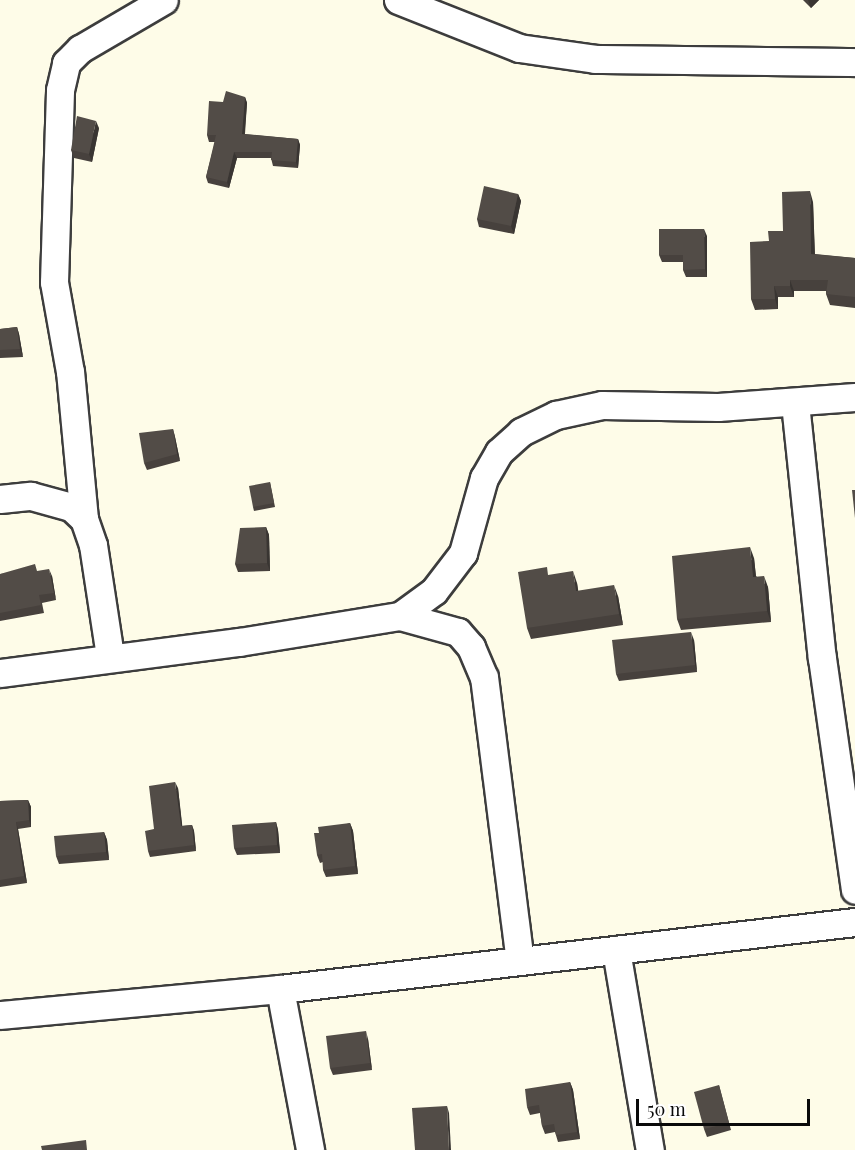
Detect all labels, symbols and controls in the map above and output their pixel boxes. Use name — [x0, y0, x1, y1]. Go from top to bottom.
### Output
scale bar — [639, 1087, 813, 1125]
text: 50 m — [647, 1097, 686, 1121]

